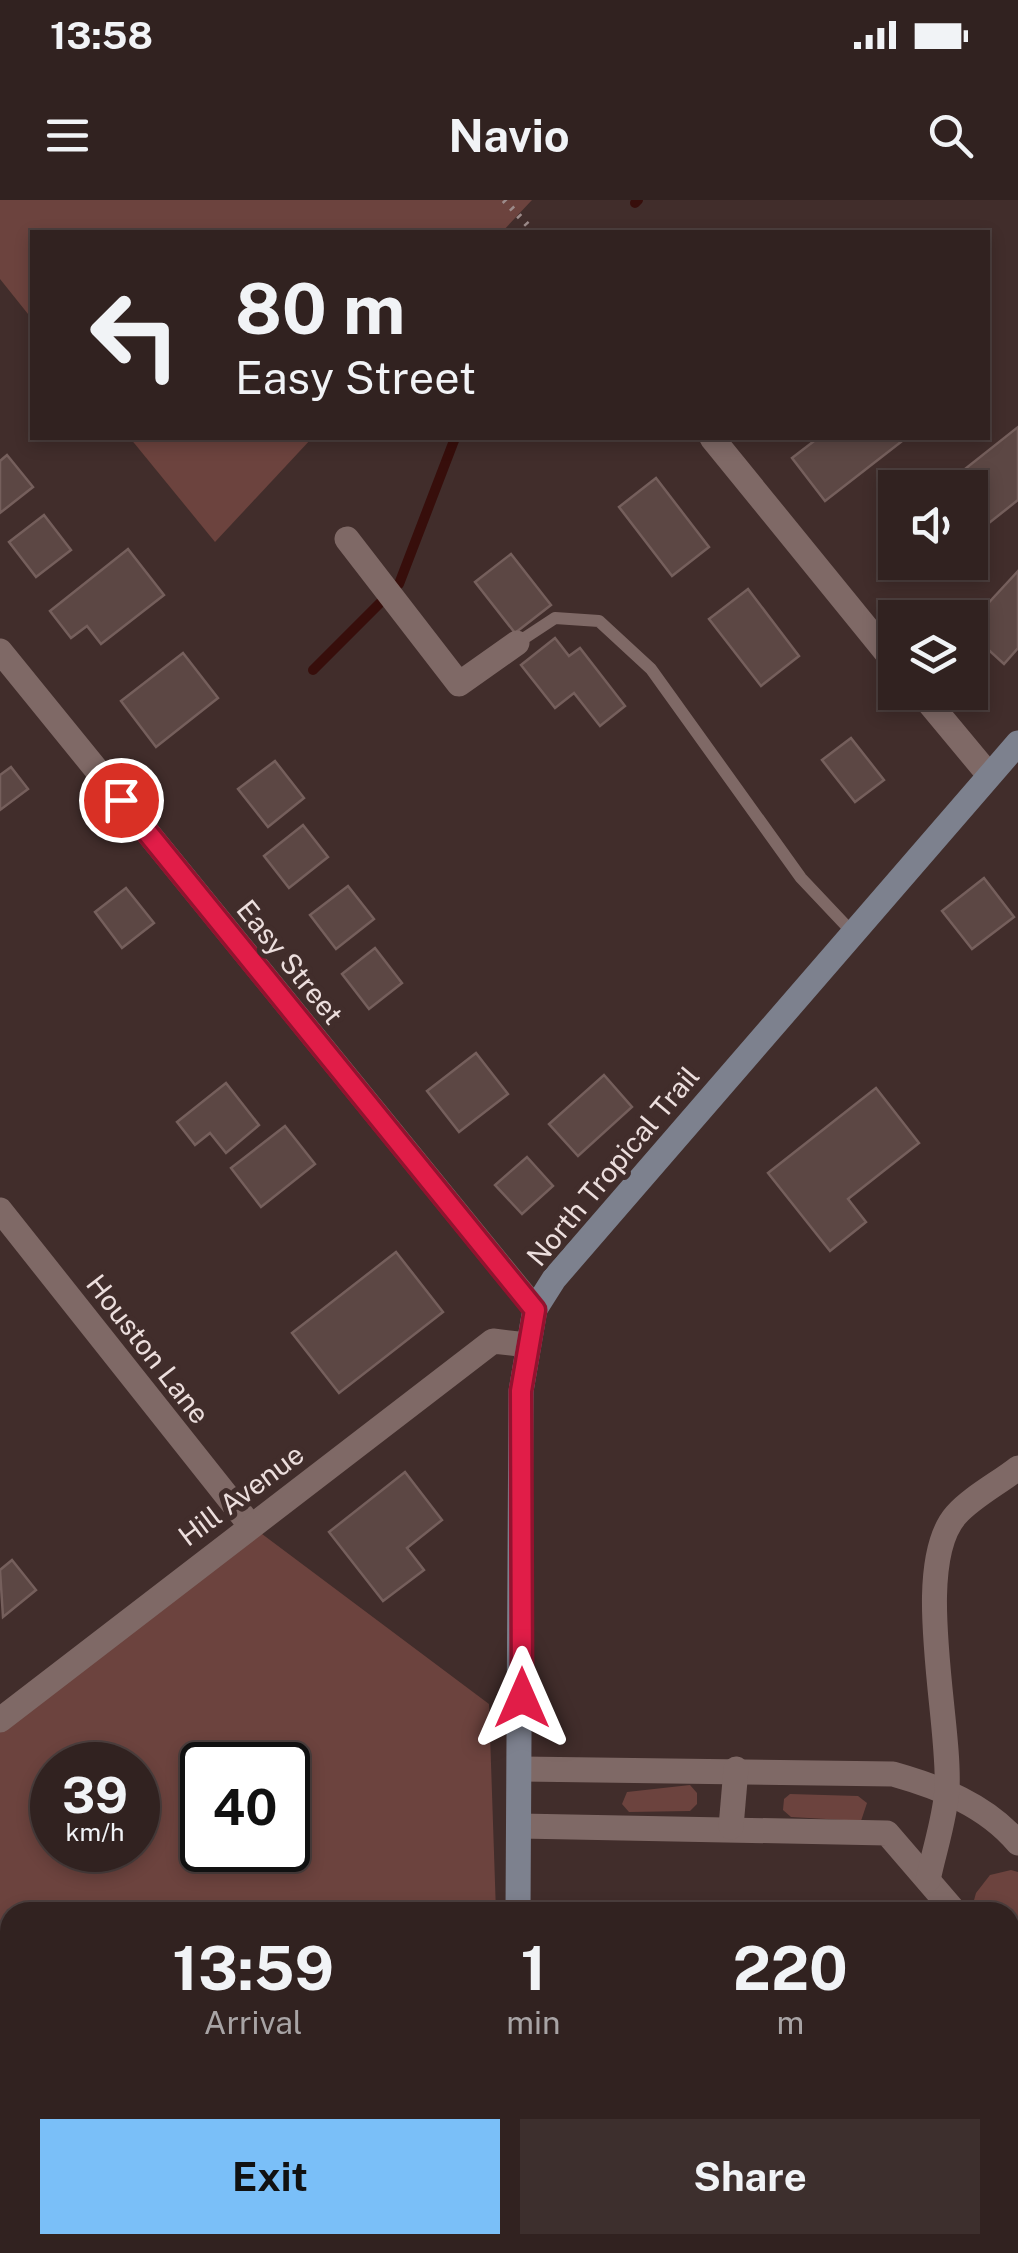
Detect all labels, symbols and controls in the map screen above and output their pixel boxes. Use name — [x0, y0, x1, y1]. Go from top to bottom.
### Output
text: 13:58 — [50, 13, 153, 58]
icon: menu — [40, 108, 95, 163]
icon: search — [923, 108, 978, 163]
text: Navio — [448, 109, 570, 162]
text: 80 m — [235, 267, 405, 350]
icon: left — [70, 270, 200, 400]
text: Easy Street — [235, 351, 476, 404]
map controls — [878, 470, 988, 710]
button: sound — [878, 470, 988, 580]
button: layers — [878, 600, 988, 710]
pin — [79, 758, 164, 843]
icon: arrive — [94, 773, 149, 828]
street label: Easy Street — [230, 893, 350, 1030]
street label: North Tropical Trail — [520, 1059, 706, 1272]
street label: Houston Lane — [80, 1268, 217, 1430]
street label: Hill Avenue — [172, 1437, 310, 1552]
position arrow — [470, 1646, 574, 1750]
speed limit sign: 40 — [180, 1742, 310, 1872]
text: 39 — [62, 1765, 128, 1824]
text: km/h — [66, 1817, 124, 1847]
text: 13:59 — [172, 1933, 334, 2004]
text: 1 — [521, 1933, 546, 2004]
text: 220 — [733, 1933, 848, 2004]
text: Arrival — [204, 2004, 303, 2041]
text: min — [506, 2004, 561, 2041]
text: m — [776, 2004, 804, 2041]
button: Exit — [40, 2119, 500, 2234]
button: Share — [520, 2119, 980, 2234]

